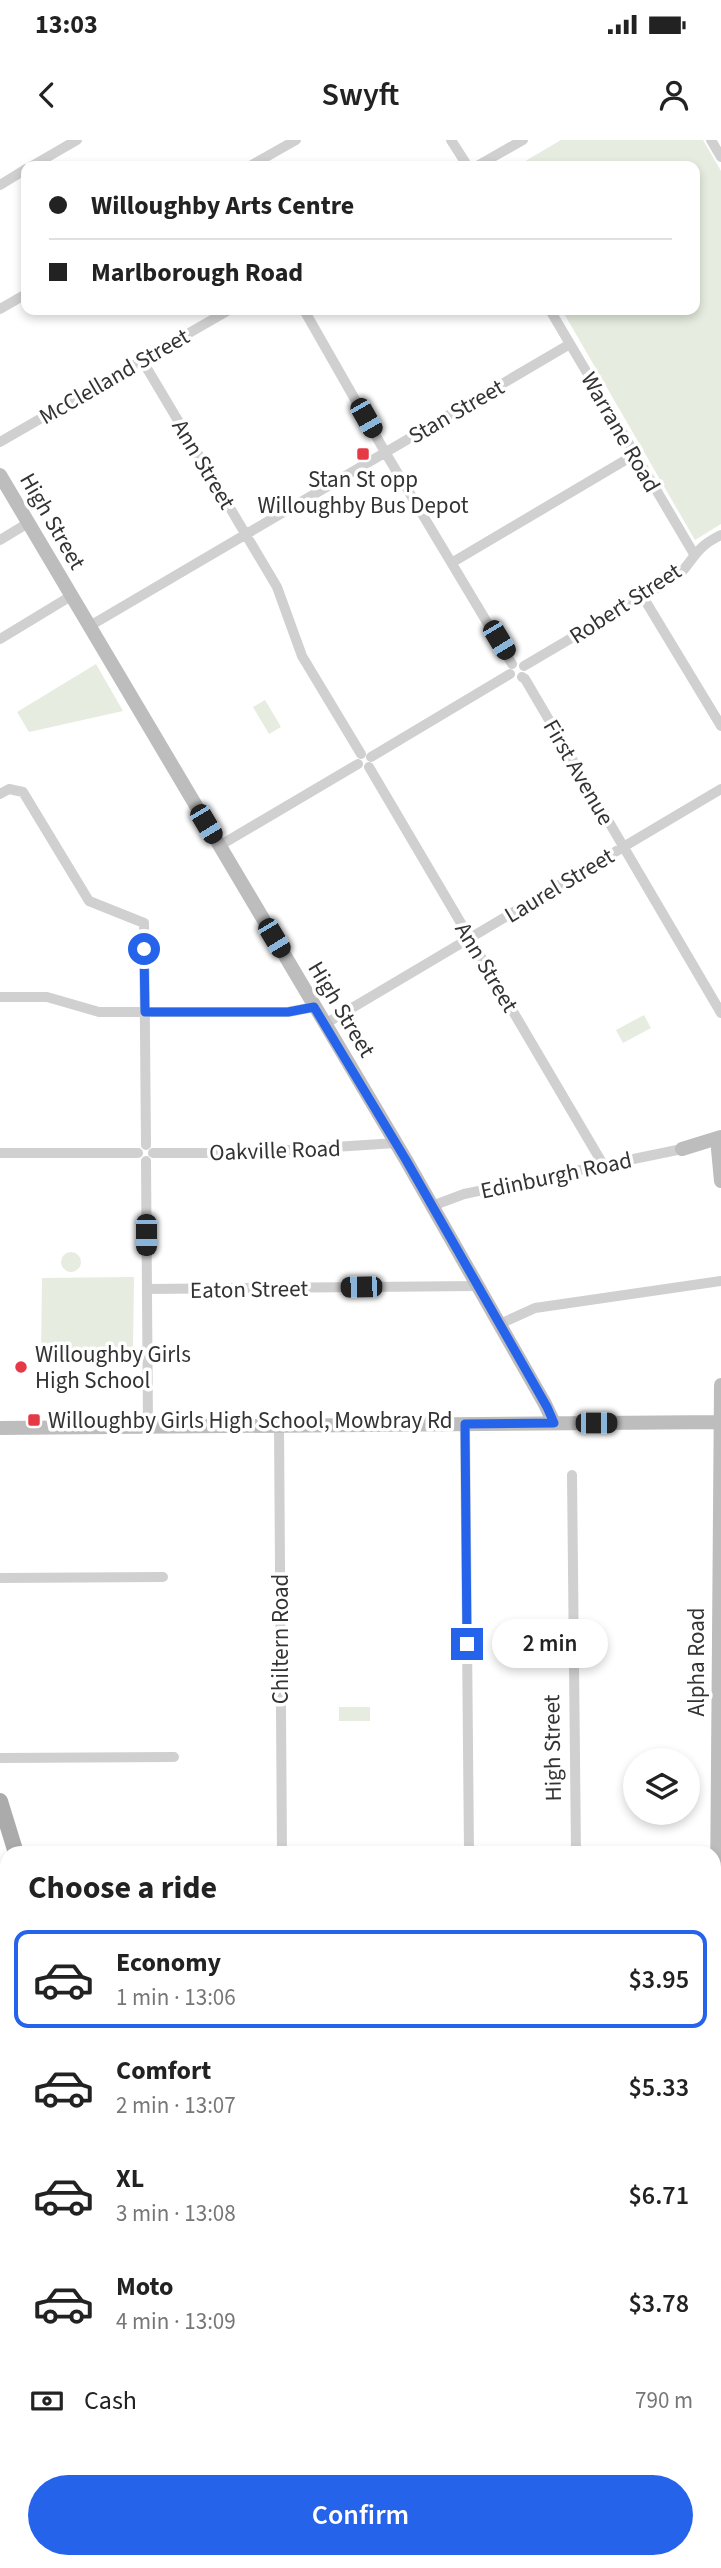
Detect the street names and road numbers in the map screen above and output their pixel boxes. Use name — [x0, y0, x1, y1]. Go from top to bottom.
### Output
street label: McClelland Street — [33, 320, 196, 433]
street label: Warrane Road — [573, 366, 668, 499]
street label: Stan Street — [402, 371, 510, 452]
street label: Ann Street — [164, 413, 244, 516]
street label: High Street — [12, 467, 94, 576]
street label: Robert Street — [563, 555, 688, 652]
street label: First Avenue — [535, 713, 622, 831]
street label: Laurel Street — [498, 840, 620, 931]
street label: Ann Street — [447, 916, 527, 1019]
street label: High Street — [300, 955, 383, 1064]
street label: Oakville Road — [209, 1132, 341, 1169]
street label: Edinburgh Road — [477, 1143, 635, 1208]
street label: Eaton Street — [190, 1272, 309, 1307]
street label: Chiltern Road — [264, 1574, 297, 1704]
street label: Alpha Road — [680, 1607, 713, 1717]
street label: High Street — [535, 1694, 570, 1802]

